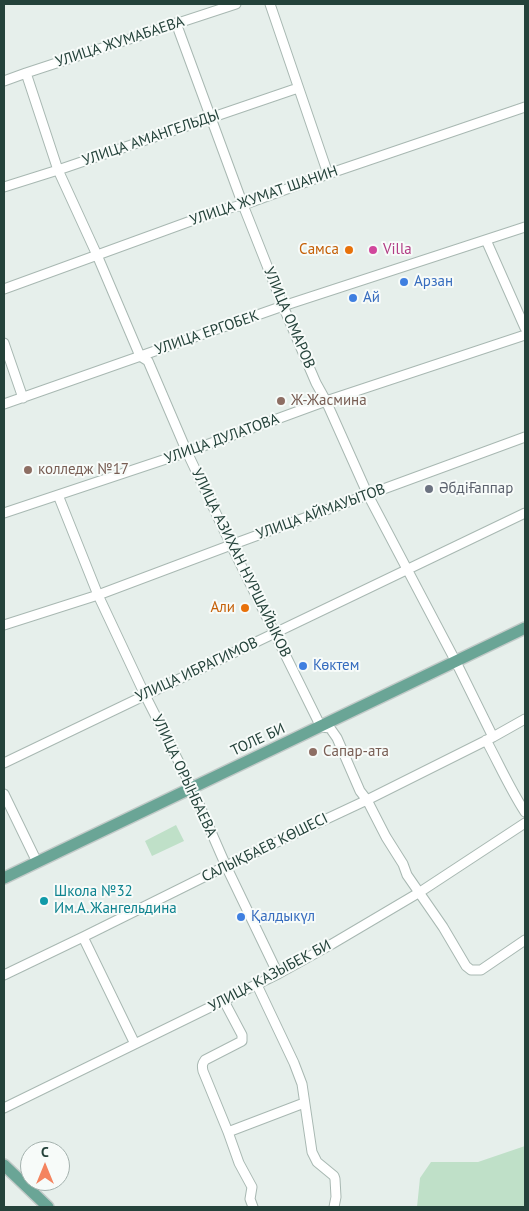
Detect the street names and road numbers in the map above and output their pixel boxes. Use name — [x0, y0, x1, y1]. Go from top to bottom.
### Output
street label: УЛИЦА ЖУМАБАЕВА — [53, 13, 187, 71]
street label: УЛИЦА АМАНГЕЛЬДЫ — [80, 106, 222, 170]
street label: УЛИЦА ЖУМАТ ШАНИН — [188, 162, 340, 230]
street label: УЛИЦА ОМАРОВ — [260, 265, 318, 371]
street label: УЛИЦА ЕРГОБЕК — [153, 307, 261, 359]
street label: УЛИЦА ДУЛАТОВА — [162, 410, 282, 468]
street label: УЛИЦА АЗИХАН НУРШАЙЫКОВ — [187, 466, 295, 660]
street label: УЛИЦА АЙМАУЫТОВ — [254, 480, 388, 544]
street label: УЛИЦА ИБРАГИМОВ — [133, 634, 261, 706]
street label: УЛИЦА ОРЫНБАЕВА — [148, 712, 220, 840]
street label: ТОЛЕ БИ — [228, 720, 288, 760]
street label: САЛЫҚБАЕВ КӨШЕСІ — [199, 810, 331, 886]
street label: УЛИЦА КАЗЫБЕК БИ — [206, 936, 334, 1016]

